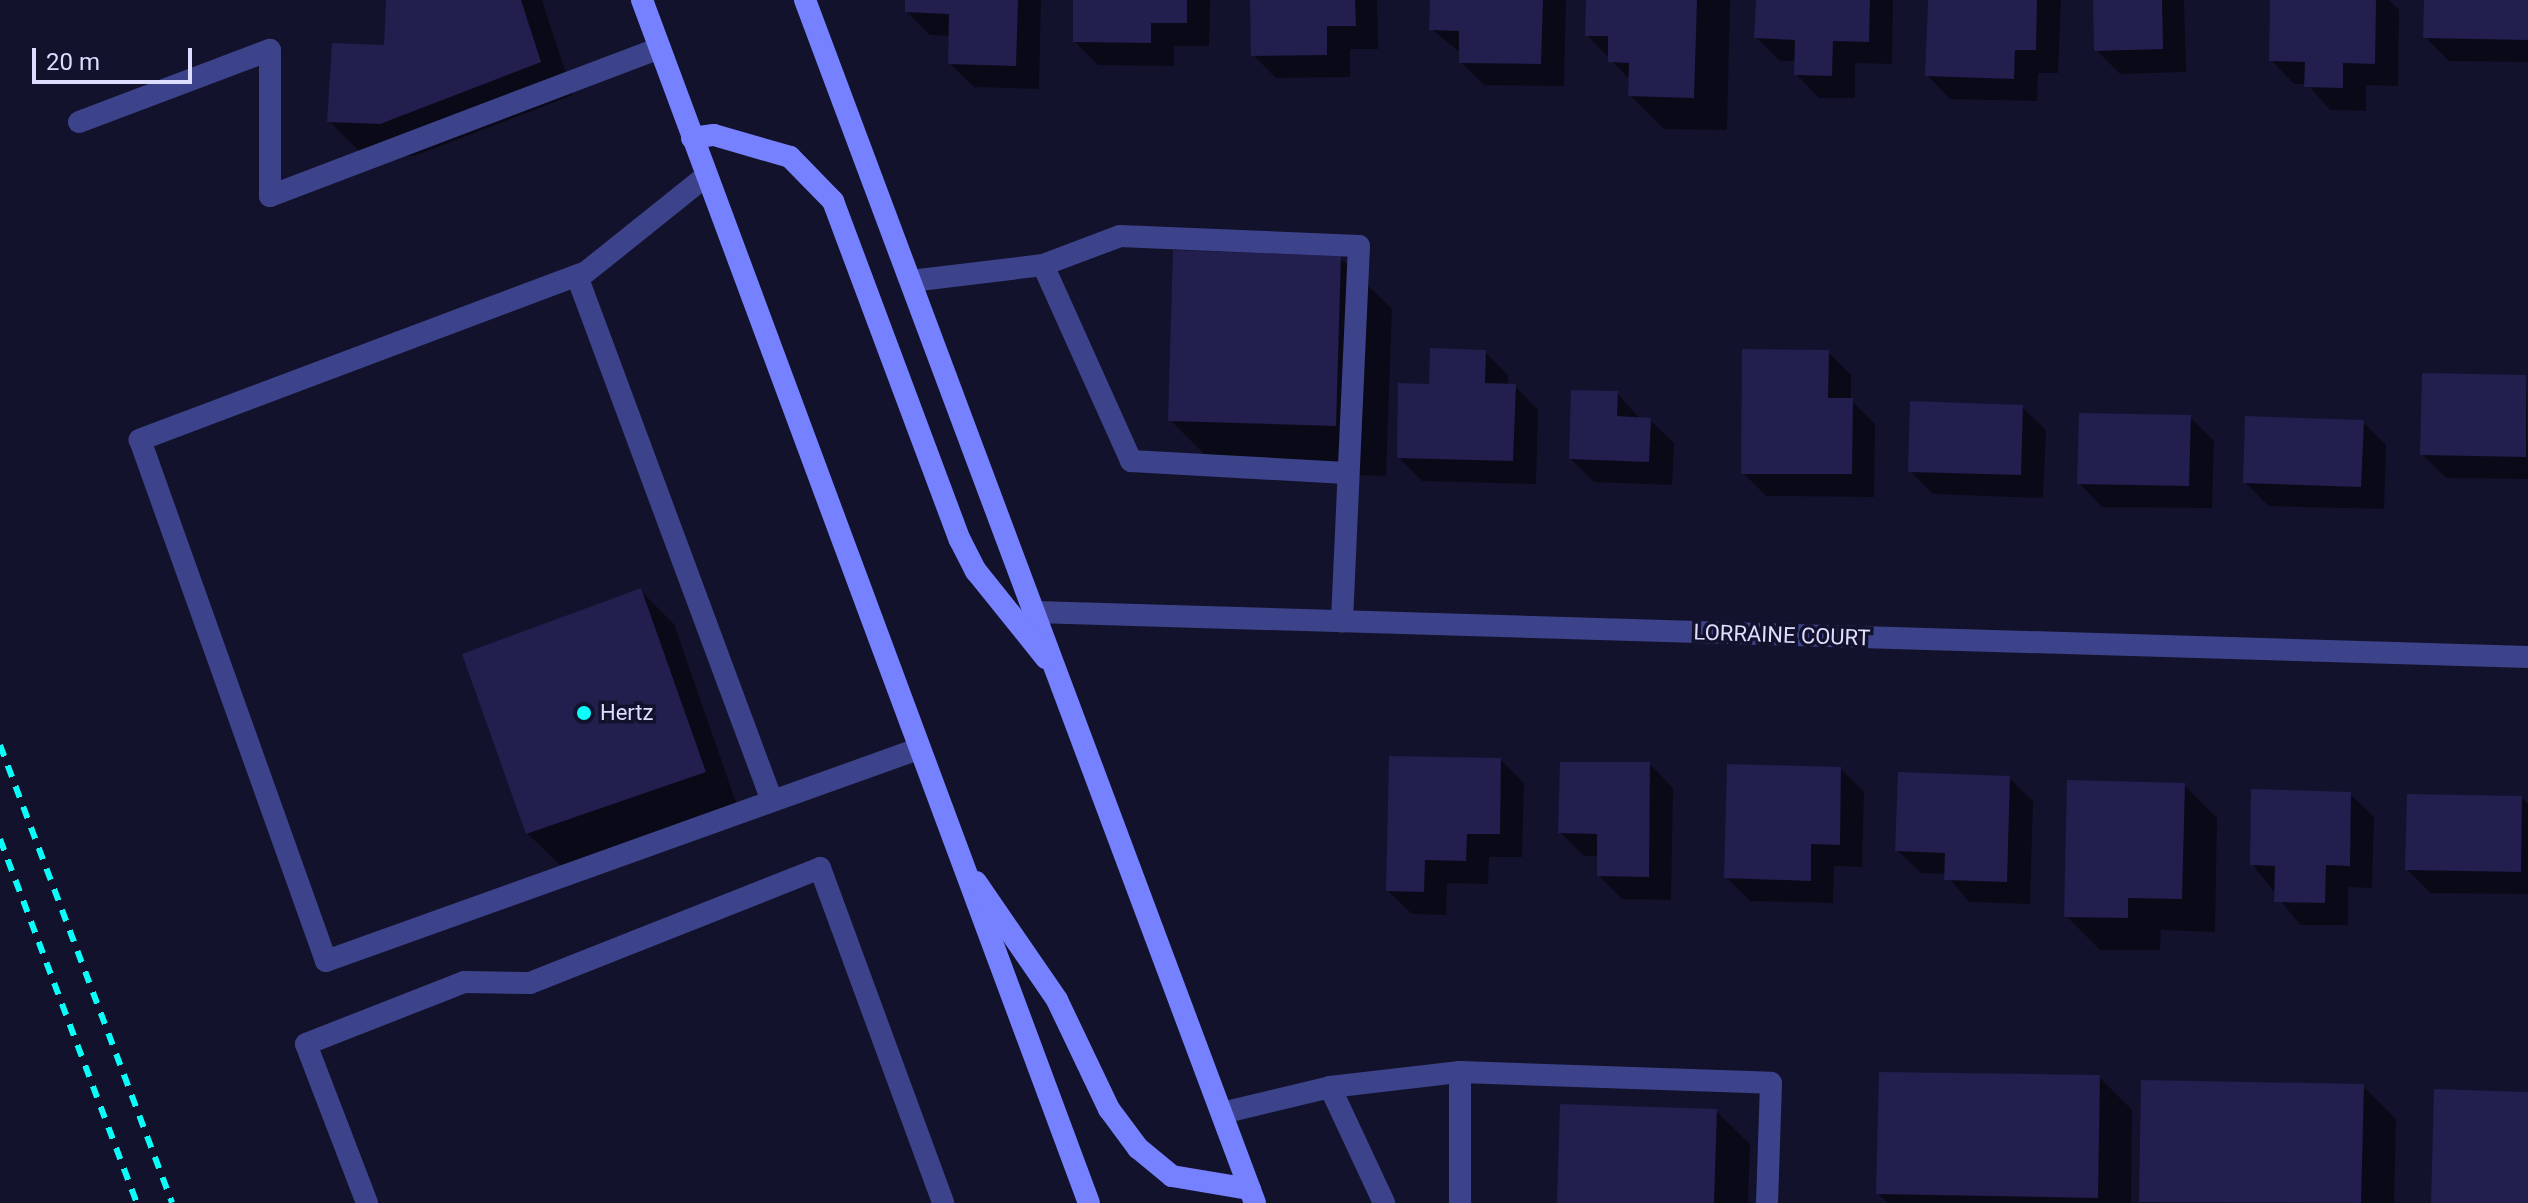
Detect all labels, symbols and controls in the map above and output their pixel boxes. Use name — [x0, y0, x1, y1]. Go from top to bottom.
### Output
scale bar — [36, 32, 196, 82]
text: 20 m — [46, 48, 100, 76]
street label: LORRAINE COURT — [1693, 619, 1871, 651]
place label: Hertz — [600, 700, 653, 726]
marker: Hertz — [575, 704, 593, 722]

